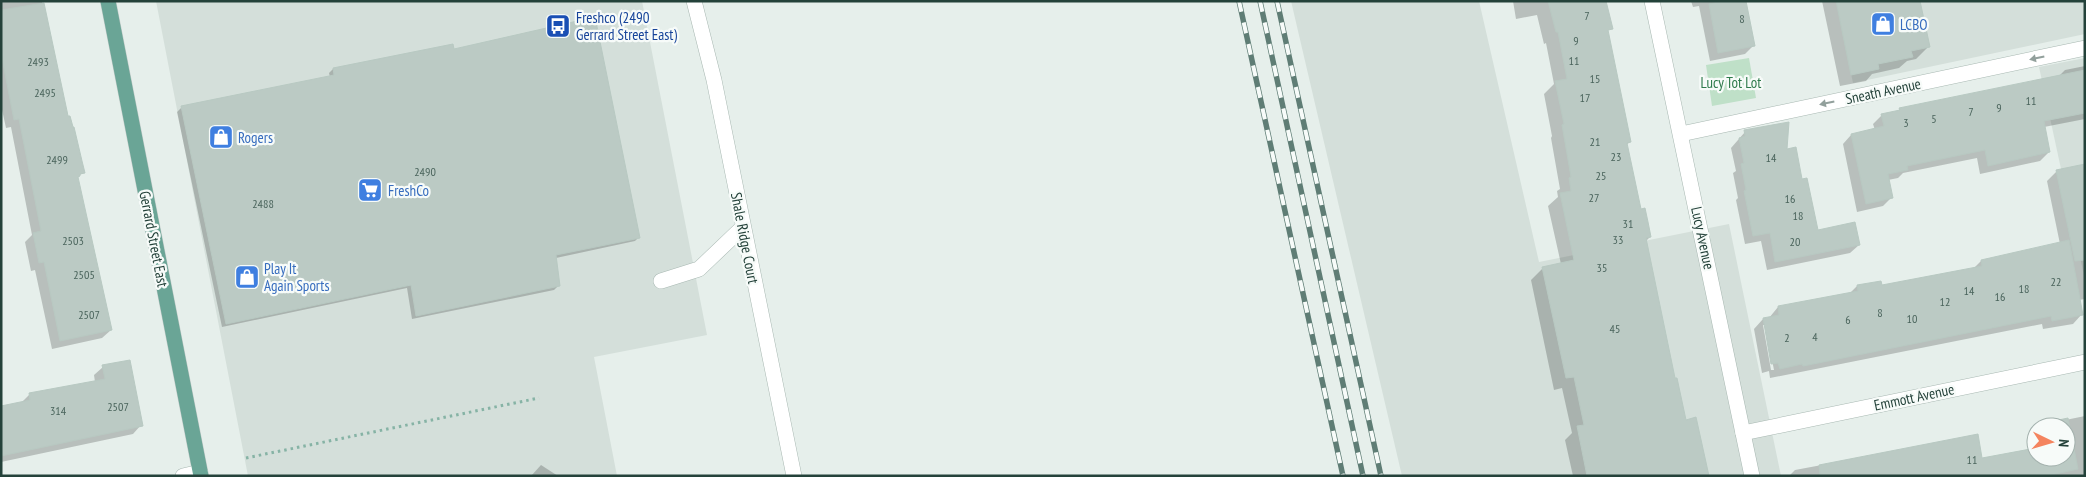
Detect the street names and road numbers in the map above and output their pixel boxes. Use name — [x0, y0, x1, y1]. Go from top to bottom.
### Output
street label: Sneath Avenue — [1844, 74, 1922, 108]
street label: Gerrard Street East — [135, 189, 173, 289]
street label: Shale Ridge Court — [727, 191, 763, 285]
street label: Lucy Avenue — [1687, 205, 1719, 271]
street label: Emmott Avenue — [1872, 379, 1956, 415]

